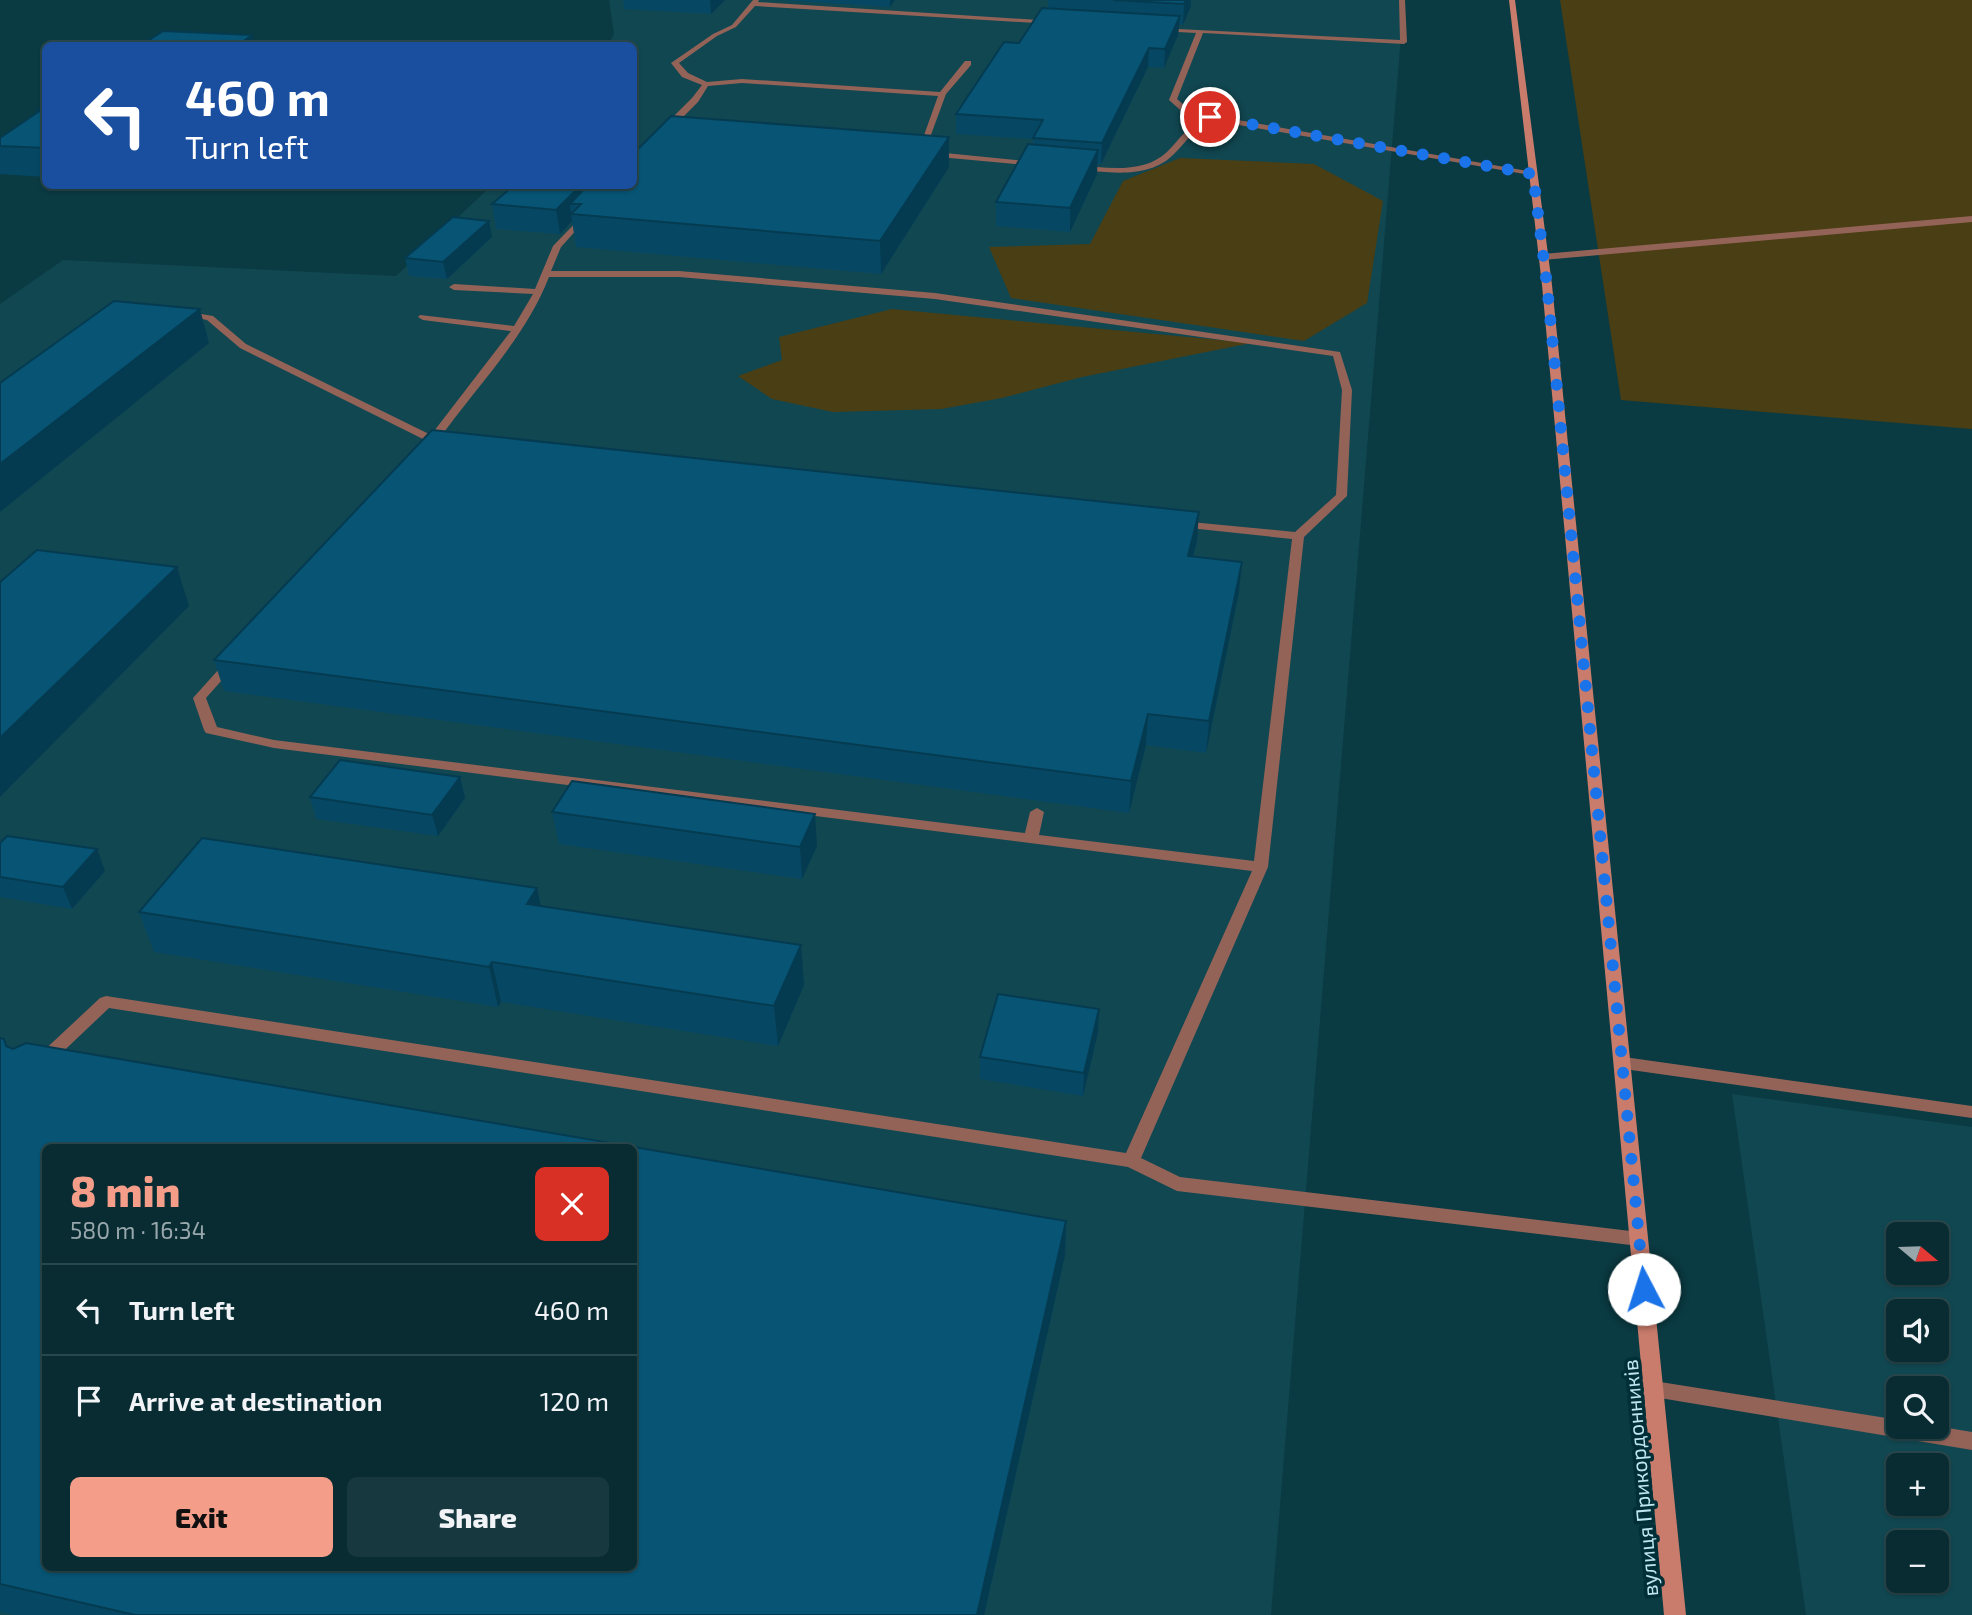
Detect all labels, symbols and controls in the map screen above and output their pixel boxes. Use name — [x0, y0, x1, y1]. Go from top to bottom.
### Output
text: 460 m — [185, 67, 330, 126]
icon: left — [70, 70, 161, 161]
pin — [1180, 87, 1240, 147]
icon: arrive — [1191, 98, 1229, 136]
text: Turn left — [185, 127, 309, 165]
text: 8 min — [70, 1165, 181, 1215]
button: close — [535, 1167, 609, 1241]
text: 580 m · 16:34 — [70, 1216, 206, 1244]
north arrow — [1886, 1222, 1950, 1284]
map controls — [1886, 1222, 1949, 1593]
position arrow — [1607, 1252, 1681, 1326]
icon: left — [70, 1291, 108, 1329]
text: Turn left — [129, 1294, 235, 1325]
text: 460 m — [534, 1294, 609, 1325]
button: sound — [1886, 1299, 1949, 1362]
street label: вулиця Прикордонників — [1617, 1358, 1663, 1598]
button: search — [1886, 1376, 1949, 1439]
icon: arrive — [70, 1382, 108, 1420]
text: Arrive at destination — [129, 1385, 382, 1416]
text: 120 m — [540, 1385, 609, 1416]
button: + — [1886, 1453, 1949, 1516]
button: Exit — [70, 1477, 333, 1557]
button: Share — [347, 1477, 609, 1557]
button: − — [1886, 1530, 1949, 1593]

